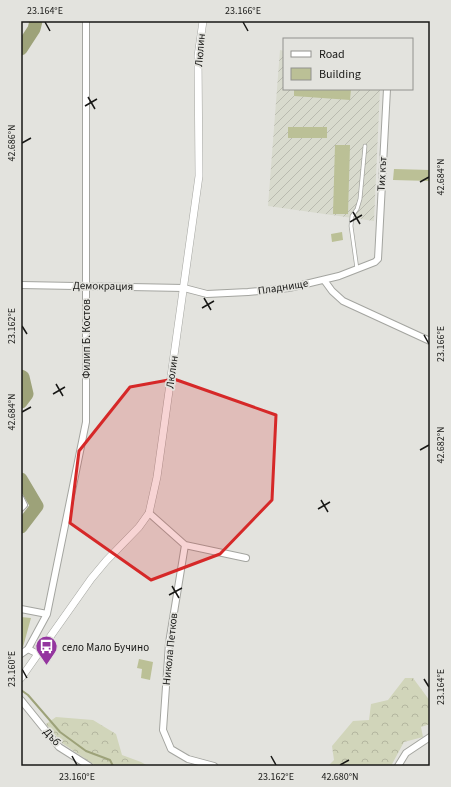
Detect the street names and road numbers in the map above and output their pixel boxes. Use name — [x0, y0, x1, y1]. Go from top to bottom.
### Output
street label: Люлин — [191, 33, 209, 67]
street label: Тих кът — [374, 156, 390, 192]
street label: Пладнище — [257, 276, 310, 298]
street label: Демокрация — [73, 278, 133, 294]
street label: Филип Б. Костов — [79, 299, 94, 379]
street label: Люлин — [162, 354, 182, 390]
street label: Никола Петков — [159, 612, 181, 686]
street label: Дъб — [40, 725, 64, 749]

